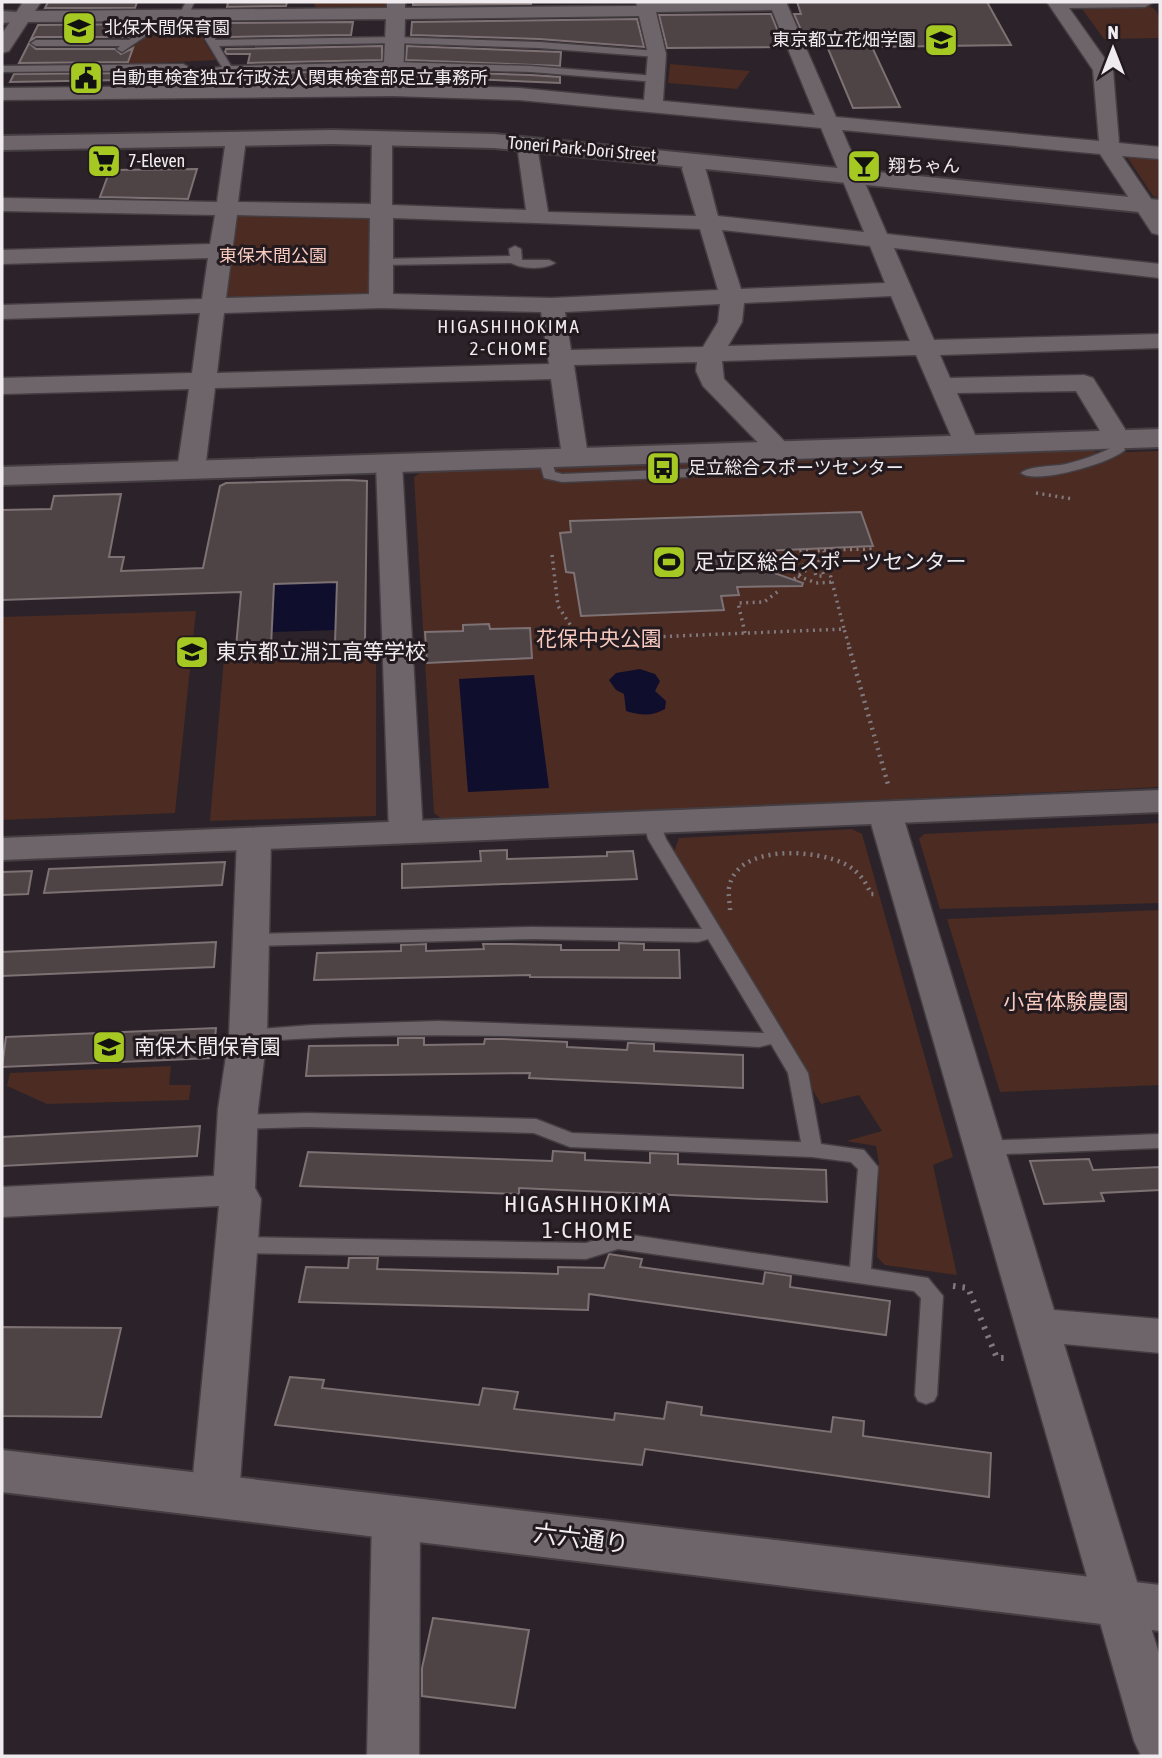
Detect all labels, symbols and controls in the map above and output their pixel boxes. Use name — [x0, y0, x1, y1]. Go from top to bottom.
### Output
school or university icon: 北保木間保育園 — [60, 9, 98, 47]
north arrow — [1078, 14, 1148, 84]
place label: 北保木間保育園 — [104, 17, 230, 38]
school or university icon: 東京都立花畑学園 — [922, 21, 960, 59]
text: N — [1107, 21, 1119, 43]
place label: 東京都立花畑学園 — [772, 29, 916, 50]
public building icon: 自動車検査独立行政法人関東検査部足立事務所 — [67, 59, 105, 97]
place label: 自動車検査独立行政法人関東検査部足立事務所 — [110, 67, 488, 88]
street label: Toneri Park-Dori Street — [507, 132, 657, 165]
supermarket icon: 7-Eleven — [85, 142, 123, 180]
bar icon: 翔ちゃん — [845, 147, 883, 185]
place label: 7-Eleven — [128, 150, 185, 171]
place label: 翔ちゃん — [888, 155, 960, 176]
park label: 東保木間公園 — [219, 245, 327, 266]
district label: HIGASHIHOKIMA 2-CHOME — [437, 315, 581, 359]
bus stop icon: 足立総合スポーツセンター — [644, 449, 682, 487]
place label: 足立総合スポーツセンター — [688, 457, 904, 478]
sports icon: 足立区総合スポーツセンター — [650, 543, 688, 581]
place label: 足立区総合スポーツセンター — [694, 549, 967, 573]
park label: 花保中央公園 — [536, 626, 662, 650]
school or university icon: 東京都立淵江高等学校 — [173, 633, 211, 671]
place label: 東京都立淵江高等学校 — [216, 639, 426, 663]
park label: 小宮体験農園 — [1003, 989, 1129, 1013]
school or university icon: 南保木間保育園 — [90, 1028, 128, 1066]
place label: 南保木間保育園 — [134, 1034, 281, 1058]
district label: HIGASHIHOKIMA 1-CHOME — [504, 1191, 672, 1243]
street label: 六六通り — [532, 1519, 630, 1558]

